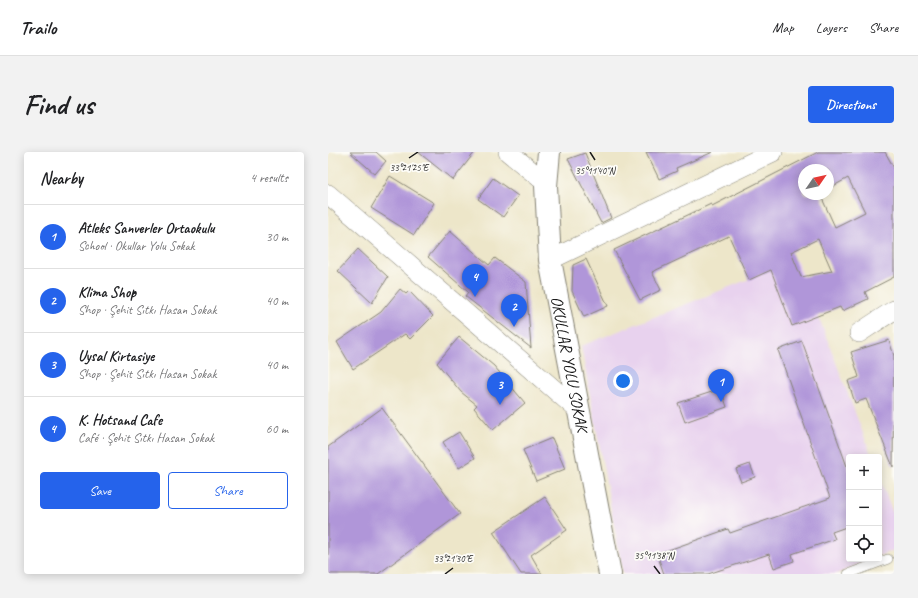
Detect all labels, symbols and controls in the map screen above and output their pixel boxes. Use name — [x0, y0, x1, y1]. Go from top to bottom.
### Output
text: Trailo — [20, 16, 56, 40]
text: Map — [772, 19, 794, 36]
text: Layers — [816, 19, 847, 36]
text: Share — [869, 19, 898, 36]
button: Directions — [808, 86, 894, 123]
text: Find us — [24, 87, 94, 122]
text: 33°21'25"E — [390, 161, 430, 174]
text: 35°11'40"N — [575, 164, 617, 177]
north arrow — [798, 164, 834, 200]
text: Nearby — [40, 168, 83, 189]
text: 4 results — [250, 170, 288, 186]
text: Atleks Sanverler Ortaokulu — [78, 219, 214, 238]
text: 1 — [50, 229, 56, 245]
text: 30 m — [266, 229, 288, 245]
text: School · Okullar Yolu Sokak — [78, 238, 195, 254]
pin: 4 — [462, 264, 488, 297]
text: Klima Shop — [78, 283, 136, 302]
text: 2 — [50, 293, 56, 309]
text: 40 m — [266, 293, 288, 309]
pin: 2 — [501, 294, 527, 327]
street label: OKULLAR YOLU SOKAK — [546, 294, 593, 436]
text: Shop · Şehit Sıtkı Hasan Sokak — [78, 302, 216, 318]
text: Uysal Kirtasiye — [78, 347, 154, 366]
text: 3 — [50, 357, 56, 373]
text: 40 m — [266, 357, 288, 373]
text: Shop · Şehit Sıtkı Hasan Sokak — [78, 366, 216, 382]
pin: 1 — [708, 369, 734, 402]
your location — [613, 371, 633, 391]
pin: 3 — [487, 372, 513, 405]
text: K. Hotsand Cafe — [78, 411, 162, 430]
text: 4 — [50, 421, 56, 437]
text: 60 m — [266, 421, 288, 437]
text: Café · Şehit Sıtkı Hasan Sokak — [78, 430, 214, 446]
map controls — [846, 454, 882, 562]
button: + — [846, 454, 882, 490]
button: Save — [40, 472, 160, 509]
button: Share — [168, 472, 288, 509]
button: − — [846, 490, 882, 526]
button: locate — [846, 526, 882, 562]
text: 35°11'38"N — [634, 549, 676, 562]
text: 33°21'30"E — [434, 552, 474, 565]

